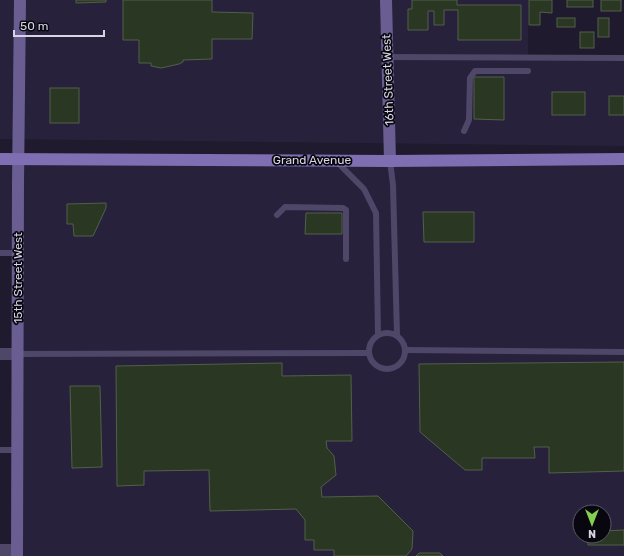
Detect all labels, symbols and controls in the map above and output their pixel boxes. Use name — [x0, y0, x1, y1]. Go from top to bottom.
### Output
scale bar — [14, 12, 104, 38]
text: 50 m — [20, 19, 48, 33]
street label: 16th Street West — [379, 34, 397, 126]
street label: Grand Avenue — [273, 153, 351, 167]
street label: 15th Street West — [11, 232, 25, 324]
north arrow — [572, 504, 612, 544]
text: N — [588, 527, 596, 540]

